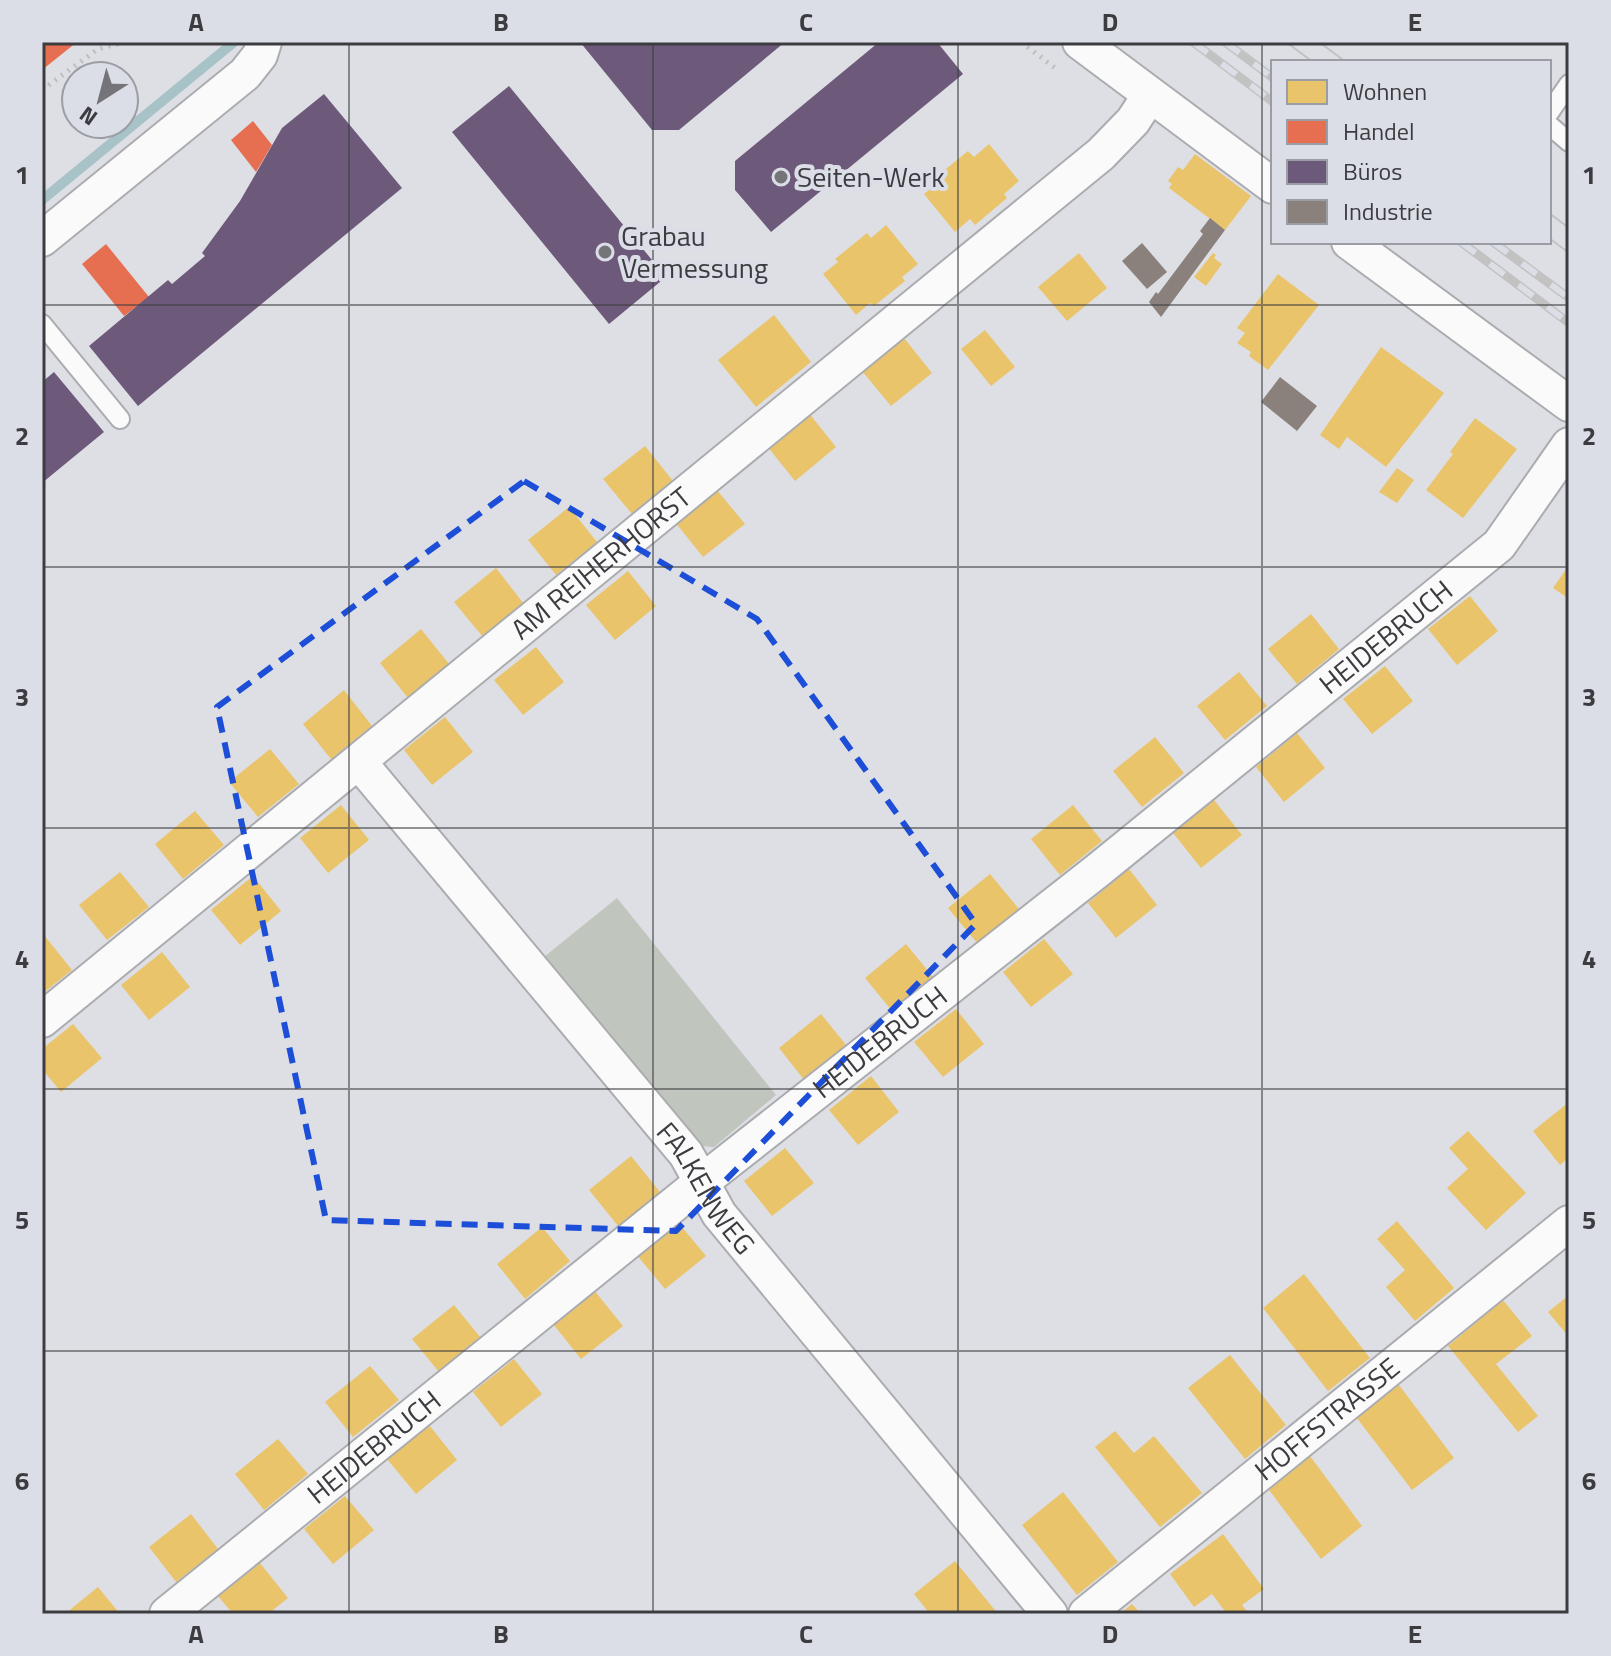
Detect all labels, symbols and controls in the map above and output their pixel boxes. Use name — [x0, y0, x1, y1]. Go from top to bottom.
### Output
text: A — [188, 2, 204, 41]
text: B — [493, 2, 509, 41]
text: C — [799, 2, 813, 41]
text: D — [1102, 2, 1118, 41]
text: E — [1408, 2, 1422, 41]
north arrow — [60, 60, 140, 140]
legend — [1271, 60, 1551, 244]
text: Wohnen — [1343, 73, 1427, 109]
text: N — [72, 98, 104, 134]
text: Handel — [1343, 113, 1414, 149]
text: Büros — [1343, 153, 1402, 189]
text: 1 — [15, 155, 29, 194]
place label: Seiten-Werk — [797, 155, 945, 198]
text: 1 — [1582, 155, 1596, 194]
marker: Seiten-Werk — [772, 168, 790, 186]
text: Industrie — [1343, 193, 1433, 229]
place label: Grabau Vermessung — [621, 214, 768, 289]
marker: Grabau Vermessung — [596, 243, 614, 261]
text: 2 — [15, 416, 29, 455]
text: 2 — [1582, 416, 1596, 455]
street label: AM REIHERHORST — [501, 475, 700, 650]
street label: HEIDEBRUCH — [1309, 569, 1462, 704]
text: 3 — [15, 677, 29, 716]
text: 3 — [1582, 677, 1596, 716]
text: 4 — [15, 939, 29, 978]
text: 4 — [1582, 939, 1596, 978]
street label: HEIDEBRUCH — [803, 975, 956, 1108]
street label: FALKENWEG — [647, 1112, 766, 1263]
text: 5 — [15, 1200, 29, 1239]
text: 5 — [1582, 1200, 1596, 1239]
street label: HOFFSTRASSE — [1245, 1347, 1409, 1491]
street label: HEIDEBRUCH — [297, 1379, 450, 1514]
text: 6 — [15, 1461, 29, 1500]
text: 6 — [1582, 1461, 1596, 1500]
text: A — [188, 1614, 204, 1653]
text: B — [493, 1614, 509, 1653]
text: C — [799, 1614, 813, 1653]
text: D — [1102, 1614, 1118, 1653]
text: E — [1408, 1614, 1422, 1653]

